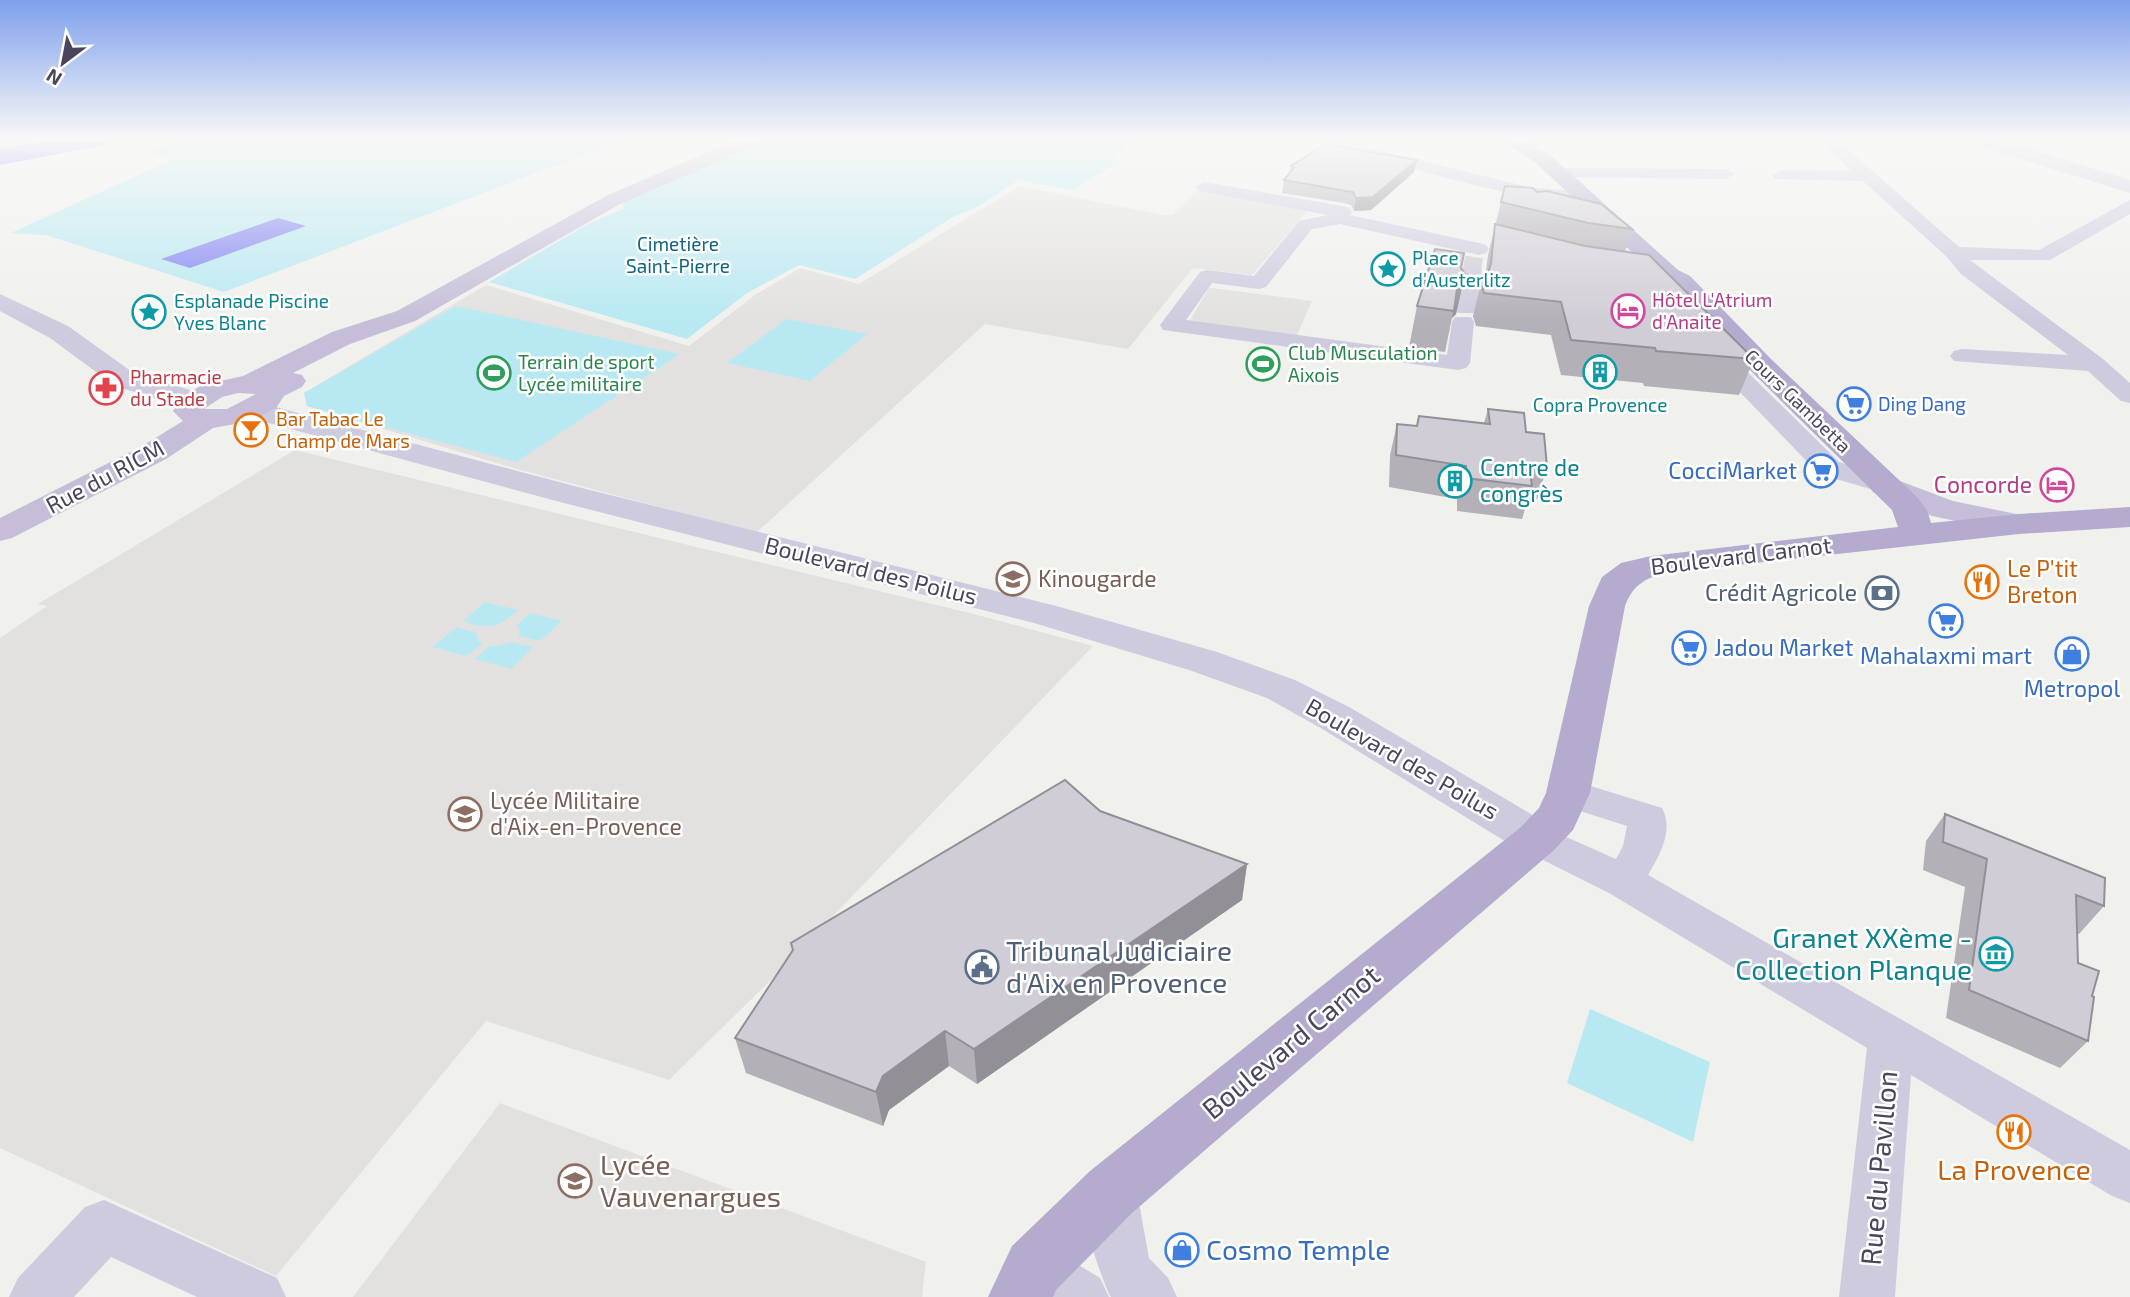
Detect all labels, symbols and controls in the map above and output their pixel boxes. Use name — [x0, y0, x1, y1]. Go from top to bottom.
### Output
north arrow — [28, 28, 98, 98]
text: N — [42, 64, 66, 91]
park label: Cimetière Saint-Pierre — [626, 232, 730, 277]
place label: Place d'Austerlitz — [1412, 246, 1511, 291]
place icon: Place d'Austerlitz — [1369, 250, 1407, 288]
place label: Hôtel L'Atrium d'Anaite — [1652, 288, 1772, 333]
place label: Esplanade Piscine Yves Blanc — [174, 289, 329, 334]
hotel icon: Hôtel L'Atrium d'Anaite — [1609, 292, 1647, 330]
place icon: Esplanade Piscine Yves Blanc — [130, 293, 168, 331]
place label: Club Musculation Aixois — [1288, 341, 1438, 386]
street label: Cours Gambetta — [1740, 344, 1856, 457]
sports icon: Club Musculation Aixois — [1244, 345, 1282, 383]
place label: Terrain de sport Lycée militaire — [518, 350, 654, 395]
building icon: Copra Provence — [1581, 353, 1619, 391]
sports icon: Terrain de sport Lycée militaire — [475, 354, 513, 392]
place label: Pharmacie du Stade — [130, 365, 222, 410]
pharmacy icon: Pharmacie du Stade — [87, 369, 125, 407]
supermarket icon: Ding Dang — [1835, 385, 1873, 423]
place label: Ding Dang — [1878, 392, 1966, 415]
place label: Copra Provence — [1533, 393, 1667, 416]
place label: Bar Tabac Le Champ de Mars — [276, 407, 410, 452]
bar icon: Bar Tabac Le Champ de Mars — [232, 411, 270, 449]
street label: Rue du RICM — [41, 433, 168, 519]
supermarket icon: CocciMarket — [1802, 452, 1840, 490]
place label: Centre de congrès — [1480, 453, 1580, 507]
place label: CocciMarket — [1668, 456, 1797, 484]
building icon: Centre de congrès — [1436, 462, 1474, 500]
hotel icon: Concorde — [2038, 466, 2076, 504]
place label: Concorde — [1934, 470, 2032, 498]
street label: Boulevard des Poilus — [762, 530, 980, 610]
street label: Boulevard Carnot — [1649, 530, 1833, 580]
place label: Le P'tit Breton — [2007, 554, 2078, 608]
school or university icon: Kinougarde — [994, 560, 1032, 598]
restaurant icon: Le P'tit Breton — [1963, 563, 2001, 601]
place label: Kinougarde — [1038, 564, 1157, 592]
bank icon: Crédit Agricole — [1863, 574, 1901, 612]
place label: Crédit Agricole — [1705, 578, 1857, 606]
supermarket icon: Mahalaxmi mart — [1927, 602, 1965, 640]
supermarket icon: Jadou Market — [1670, 629, 1708, 667]
place label: Jadou Market — [1714, 633, 1854, 661]
shop icon: Metropol — [2053, 635, 2091, 673]
place label: Mahalaxmi mart — [1860, 641, 2032, 669]
place label: Metropol — [2024, 674, 2120, 702]
street label: Boulevard des Poilus — [1301, 692, 1504, 825]
place label: Lycée Militaire d'Aix-en-Provence — [490, 786, 682, 840]
school or university icon: Lycée Militaire d'Aix-en-Provence — [446, 795, 484, 833]
place label: Granet XXème - Collection Planque — [1735, 920, 1972, 986]
place label: Tribunal Judiciaire d'Aix en Provence — [1006, 933, 1232, 999]
museum icon: Granet XXème - Collection Planque — [1977, 935, 2015, 973]
public building icon: Tribunal Judiciaire d'Aix en Provence — [963, 948, 1001, 986]
street label: Boulevard Carnot — [1195, 957, 1386, 1125]
street label: Rue du Pavillon — [1853, 1069, 1903, 1267]
restaurant icon: La Provence — [1995, 1113, 2033, 1151]
place label: Lycée Vauvenargues — [600, 1147, 781, 1213]
place label: La Provence — [1937, 1152, 2091, 1186]
school or university icon: Lycée Vauvenargues — [556, 1162, 594, 1200]
shop icon: Cosmo Temple — [1163, 1231, 1201, 1269]
place label: Cosmo Temple — [1206, 1232, 1390, 1266]

